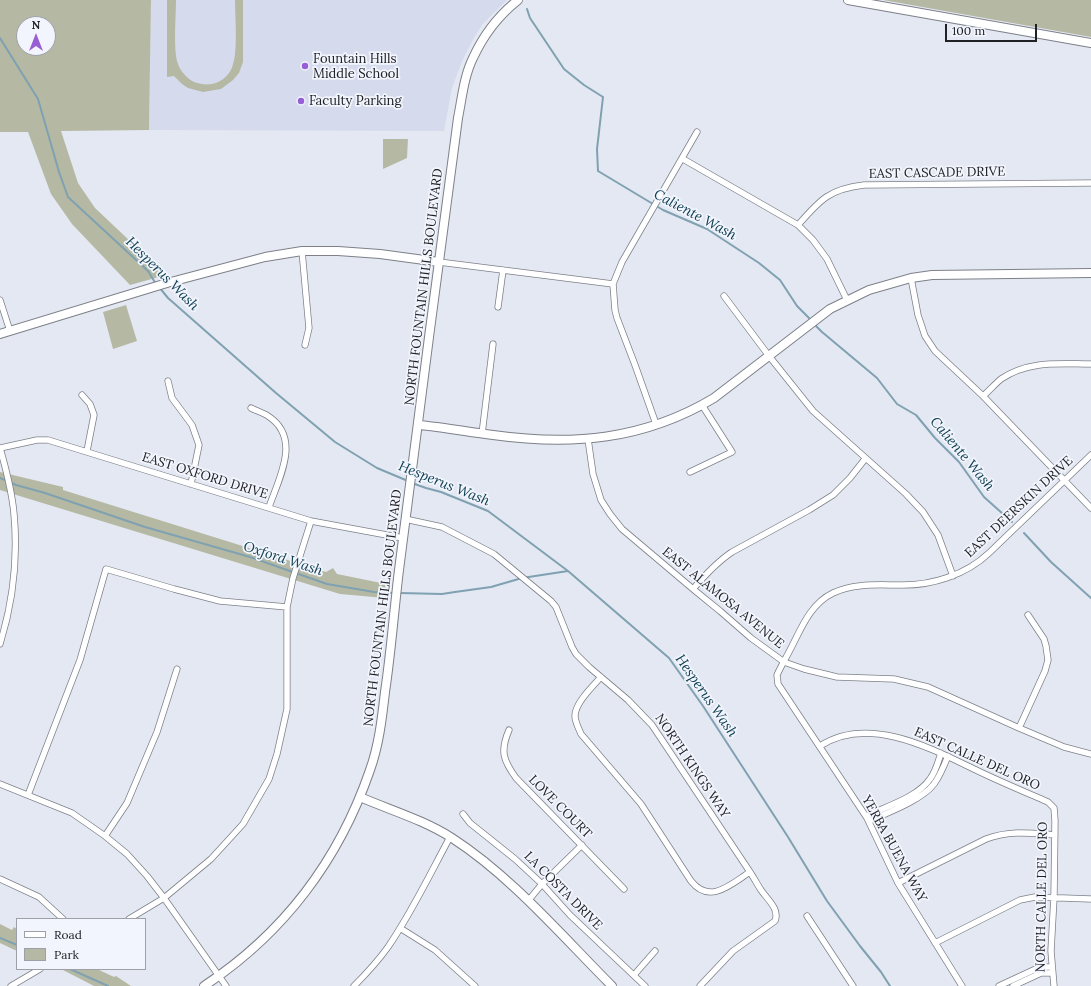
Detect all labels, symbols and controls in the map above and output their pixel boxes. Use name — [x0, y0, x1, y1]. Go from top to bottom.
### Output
north arrow — [16, 16, 56, 56]
scale bar — [947, 16, 1039, 42]
text: N — [32, 18, 40, 32]
text: 100 m — [952, 23, 985, 38]
place label: Fountain Hills Middle School — [313, 51, 399, 82]
marker: Fountain Hills Middle School — [300, 61, 310, 71]
place label: Faculty Parking — [309, 93, 402, 109]
marker: Faculty Parking — [296, 96, 306, 106]
street label: EAST CASCADE DRIVE — [869, 164, 1005, 182]
street label: NORTH FOUNTAIN HILLS BOULEVARD — [402, 168, 446, 406]
water label: Caliente Wash — [651, 186, 739, 244]
water label: Hesperus Wash — [122, 234, 202, 314]
water label: Caliente Wash — [926, 414, 998, 494]
street label: EAST OXFORD DRIVE — [140, 449, 270, 503]
street label: EAST DEERSKIN DRIVE — [962, 453, 1076, 561]
water label: Hesperus Wash — [396, 458, 492, 510]
street label: NORTH FOUNTAIN HILLS BOULEVARD — [361, 489, 405, 727]
water label: Oxford Wash — [241, 538, 325, 580]
street label: EAST ALAMOSA AVENUE — [659, 544, 787, 652]
water label: Hesperus Wash — [671, 651, 741, 741]
street label: NORTH KINGS WAY — [651, 711, 733, 821]
street label: EAST CALLE DEL ORO — [912, 724, 1042, 794]
street label: LOVE COURT — [525, 772, 595, 842]
street label: YERBA BUENA WAY — [858, 793, 930, 905]
street label: NORTH CALLE DEL ORO — [1033, 821, 1051, 973]
street label: LA COSTA DRIVE — [521, 849, 605, 933]
legend — [16, 918, 146, 970]
text: Road — [54, 927, 82, 942]
text: Park — [54, 947, 79, 962]

